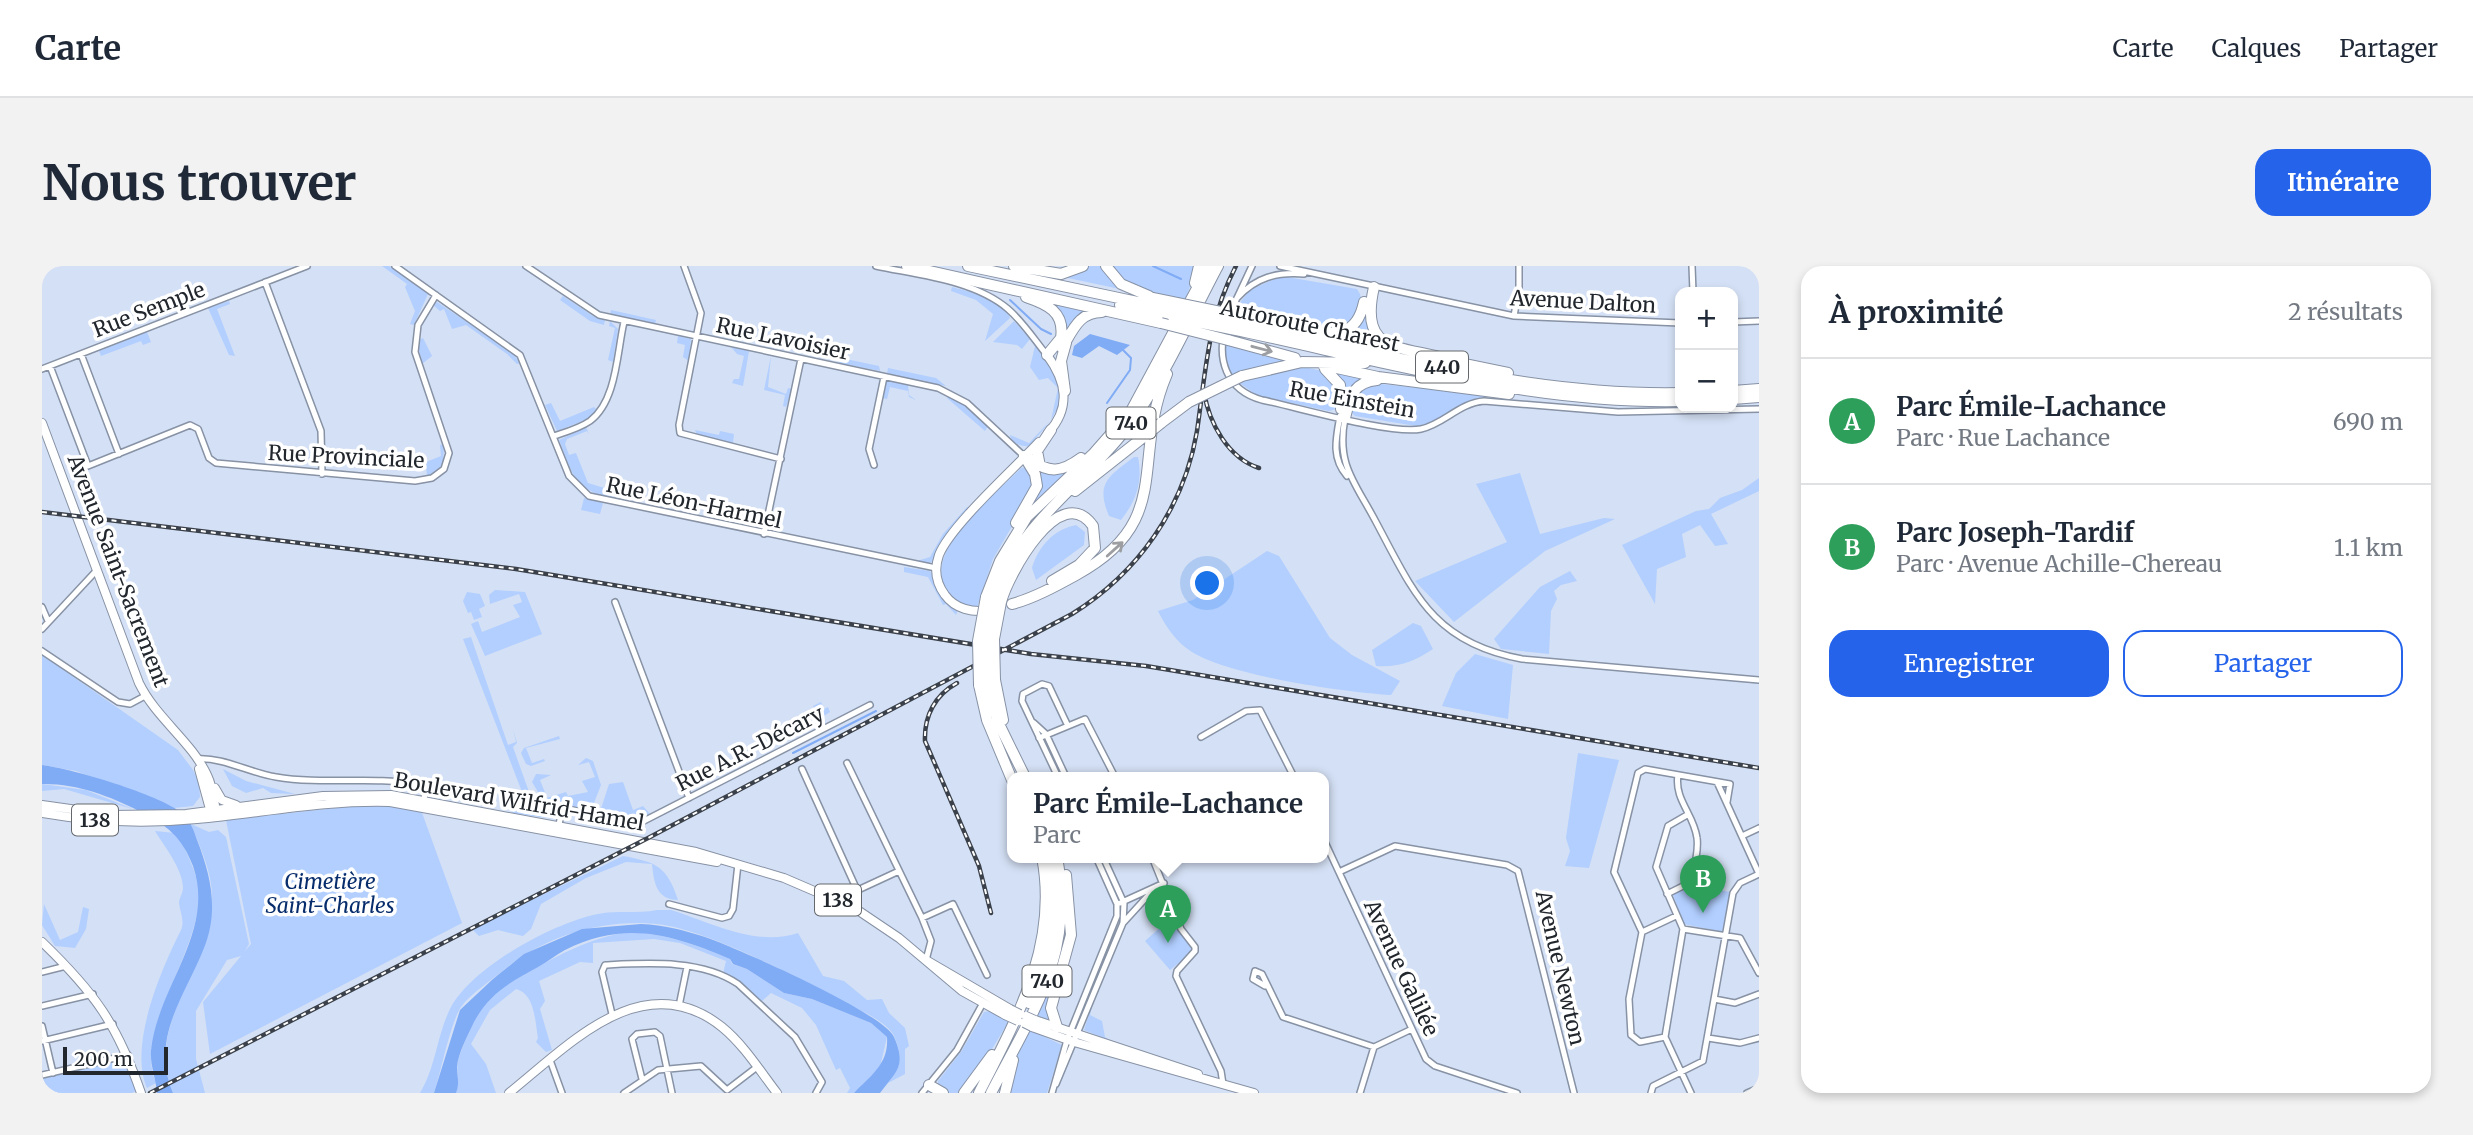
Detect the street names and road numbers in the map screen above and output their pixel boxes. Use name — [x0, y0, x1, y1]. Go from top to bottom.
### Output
street label: Rue Semple — [89, 276, 209, 343]
street label: Avenue Dalton — [1508, 284, 1657, 319]
street label: Autoroute Charest — [1217, 293, 1402, 358]
street label: Rue Lavoisier — [714, 311, 852, 366]
road number: 440 — [1416, 352, 1468, 382]
street label: Rue Einstein — [1287, 375, 1417, 424]
road number: 740 — [1106, 407, 1156, 438]
street label: Rue Provinciale — [267, 439, 425, 474]
street label: Avenue Saint-Sacrement — [61, 450, 175, 691]
street label: Rue Léon-Harmel — [604, 471, 785, 534]
street label: Rue A.R.-Décary — [671, 699, 829, 797]
street label: Boulevard Wilfrid-Hamel — [392, 766, 647, 837]
road number: 138 — [72, 804, 118, 835]
road number: 138 — [815, 884, 861, 916]
street label: Avenue Newton — [1529, 887, 1591, 1048]
street label: Avenue Galilée — [1358, 894, 1445, 1040]
road number: 740 — [1023, 966, 1072, 996]

